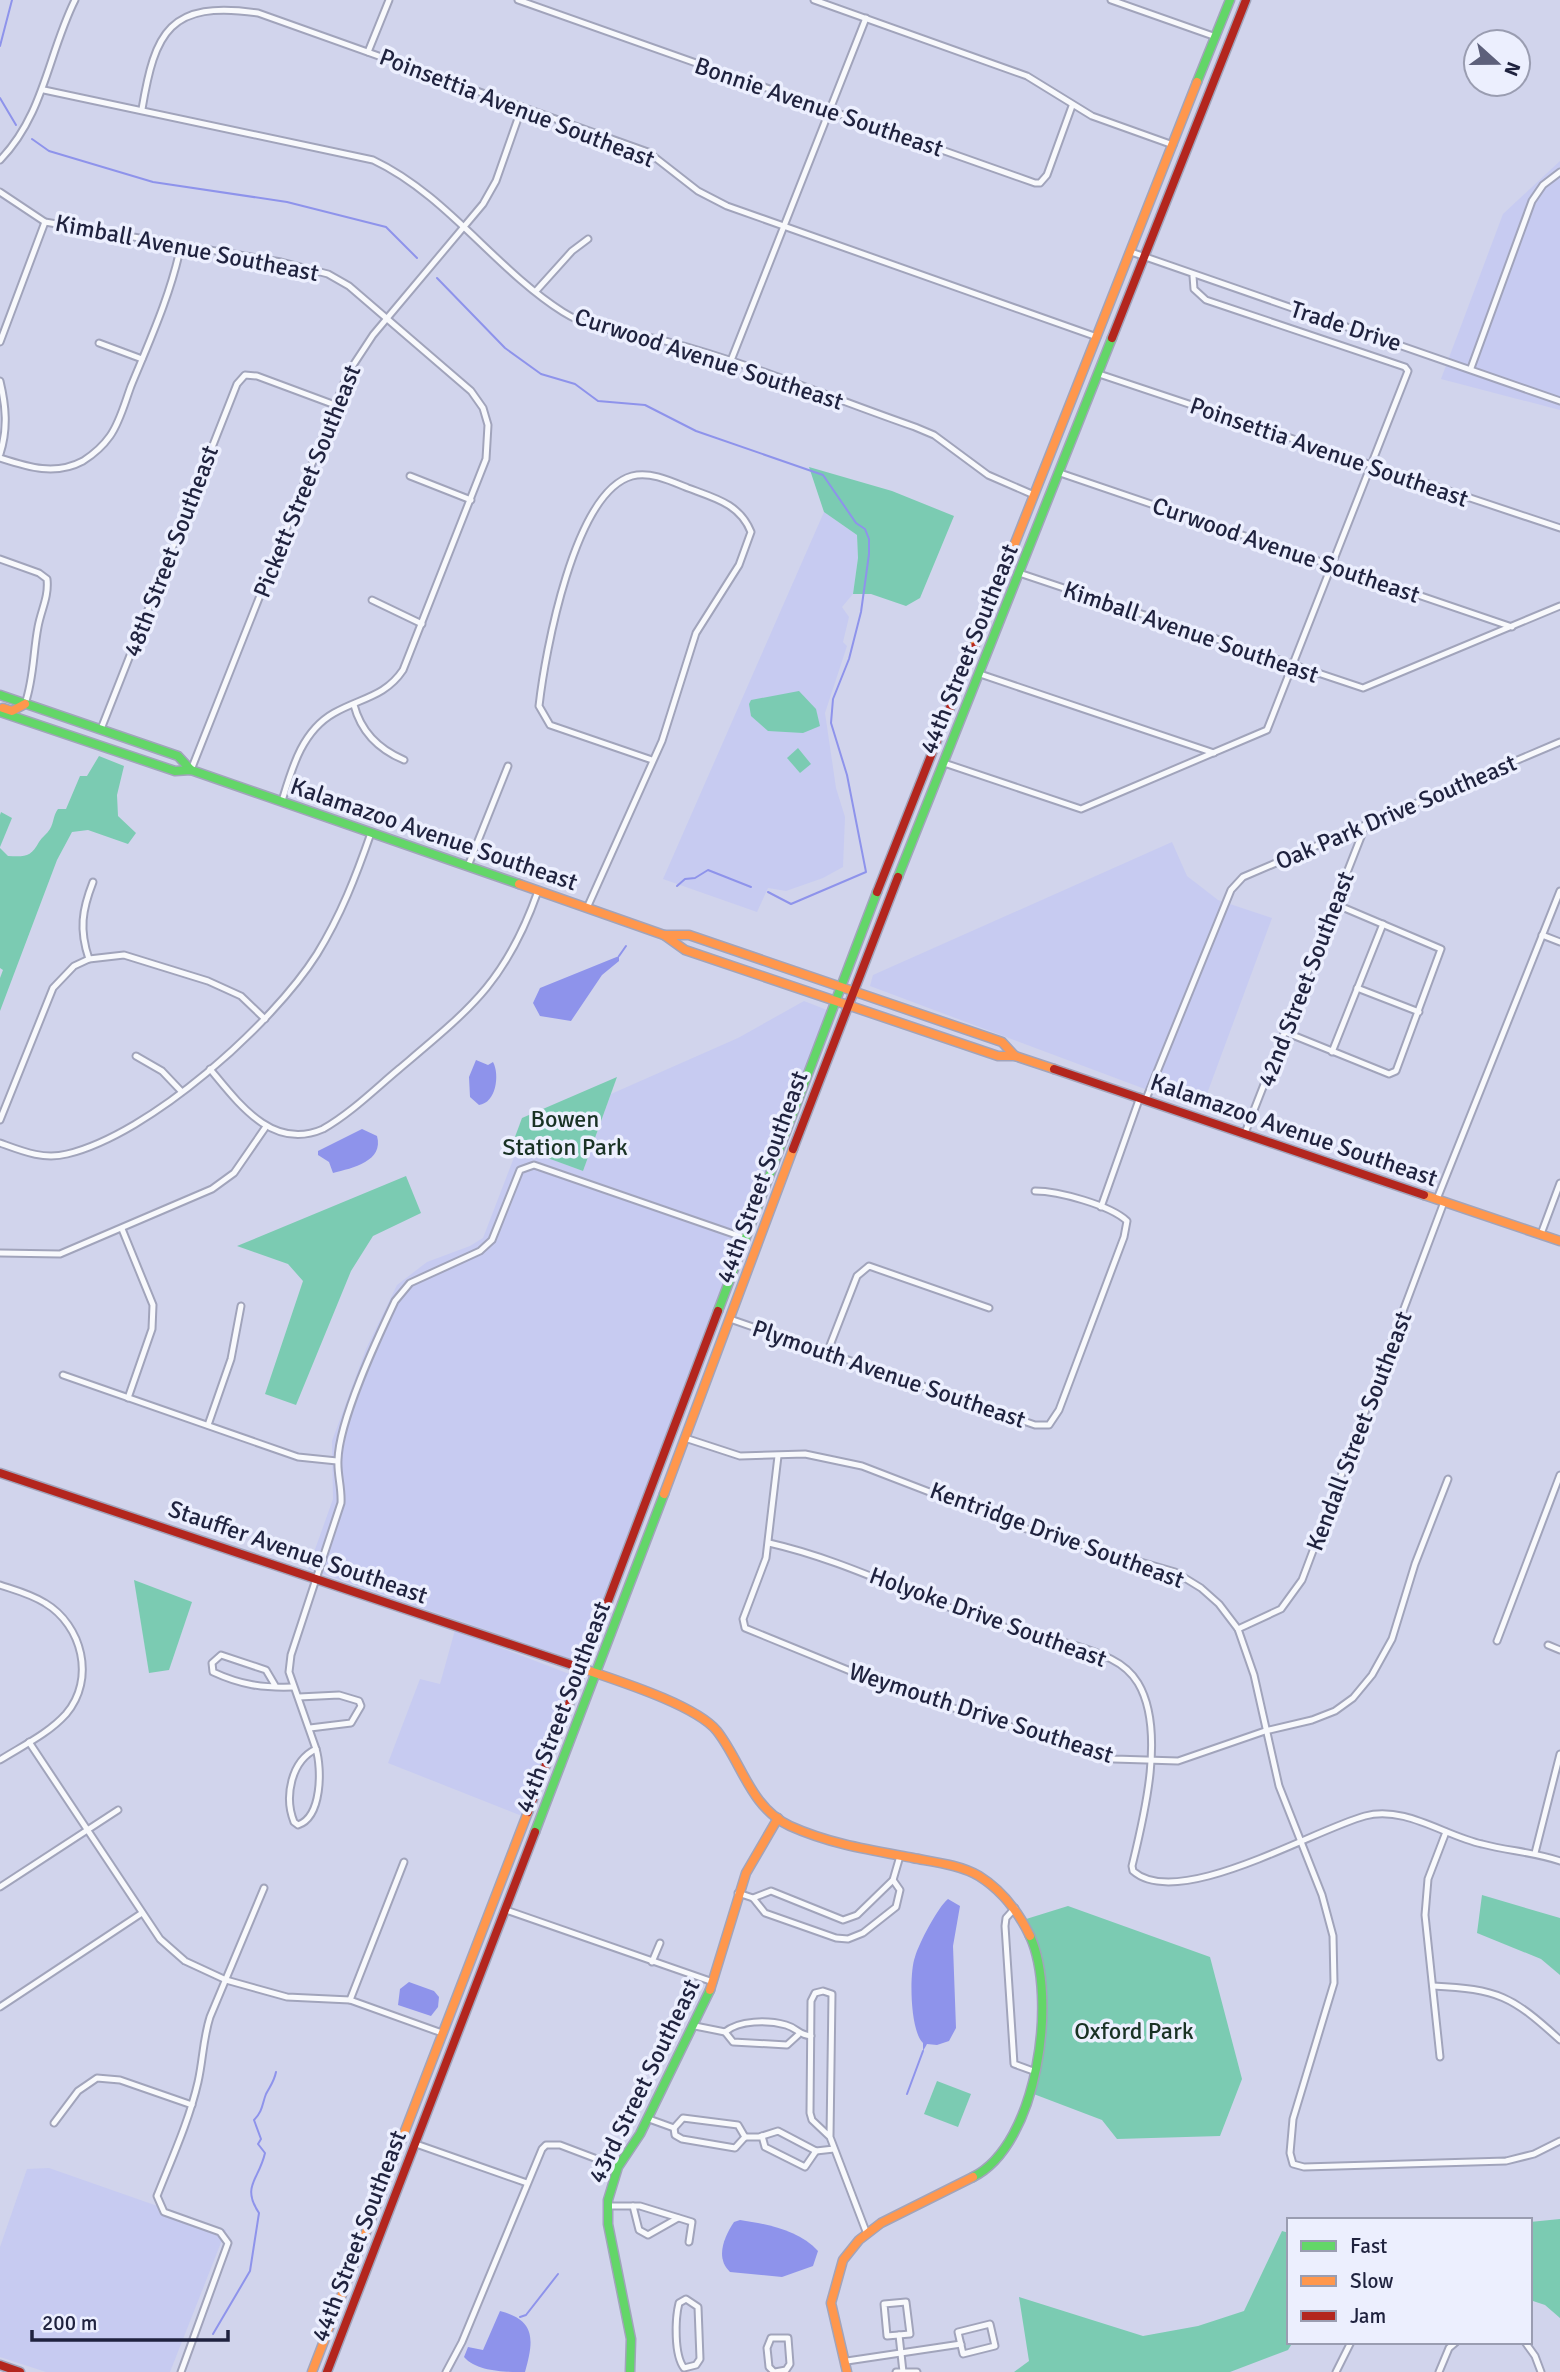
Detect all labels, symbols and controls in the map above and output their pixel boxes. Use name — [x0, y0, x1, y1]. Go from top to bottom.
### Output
north arrow — [1462, 28, 1532, 98]
street label: Poinsettia Avenue Southeast — [375, 42, 659, 174]
street label: Bonnie Avenue Southeast — [691, 50, 947, 164]
text: N — [1498, 58, 1526, 79]
street label: Kimball Avenue Southeast — [53, 208, 321, 288]
street label: Trade Drive — [1287, 294, 1405, 358]
street label: Curwood Avenue Southeast — [571, 301, 847, 417]
street label: Pickett Street Southeast — [247, 360, 367, 602]
street label: Poinsettia Avenue Southeast — [1186, 390, 1472, 514]
street label: 48th Street Southeast — [117, 441, 225, 661]
street label: Curwood Avenue Southeast — [1148, 490, 1424, 610]
street label: 44th Street Southeast — [913, 540, 1025, 758]
street label: Kimball Avenue Southeast — [1060, 574, 1322, 690]
street label: Oak Park Drive Southeast — [1271, 748, 1521, 876]
street label: Kalamazoo Avenue Southeast — [287, 771, 581, 897]
street label: 42nd Street Southeast — [1251, 867, 1361, 1091]
street label: 44th Street Southeast — [710, 1067, 814, 1287]
street label: Kalamazoo Avenue Southeast — [1147, 1067, 1441, 1193]
park label: Bowen Station Park — [502, 1104, 628, 1162]
street label: Kendall Street Southeast — [1299, 1307, 1419, 1555]
street label: Plymouth Avenue Southeast — [748, 1313, 1030, 1435]
street label: Kentridge Drive Southeast — [926, 1475, 1188, 1595]
street label: Stauffer Avenue Southeast — [164, 1494, 432, 1610]
street label: Holyoke Drive Southeast — [865, 1560, 1111, 1674]
street label: 44th Street Southeast — [509, 1597, 617, 1817]
street label: Weymouth Drive Southeast — [845, 1656, 1117, 1770]
street label: 43rd Street Southeast — [581, 1974, 707, 2188]
park label: Oxford Park — [1074, 2016, 1194, 2046]
street label: 44th Street Southeast — [305, 2126, 413, 2346]
legend — [1287, 2218, 1532, 2344]
text: Fast — [1350, 2233, 1387, 2259]
text: Slow — [1350, 2268, 1394, 2294]
scale bar — [32, 2298, 228, 2342]
text: Jam — [1350, 2303, 1386, 2329]
text: 200 m — [42, 2310, 97, 2336]

